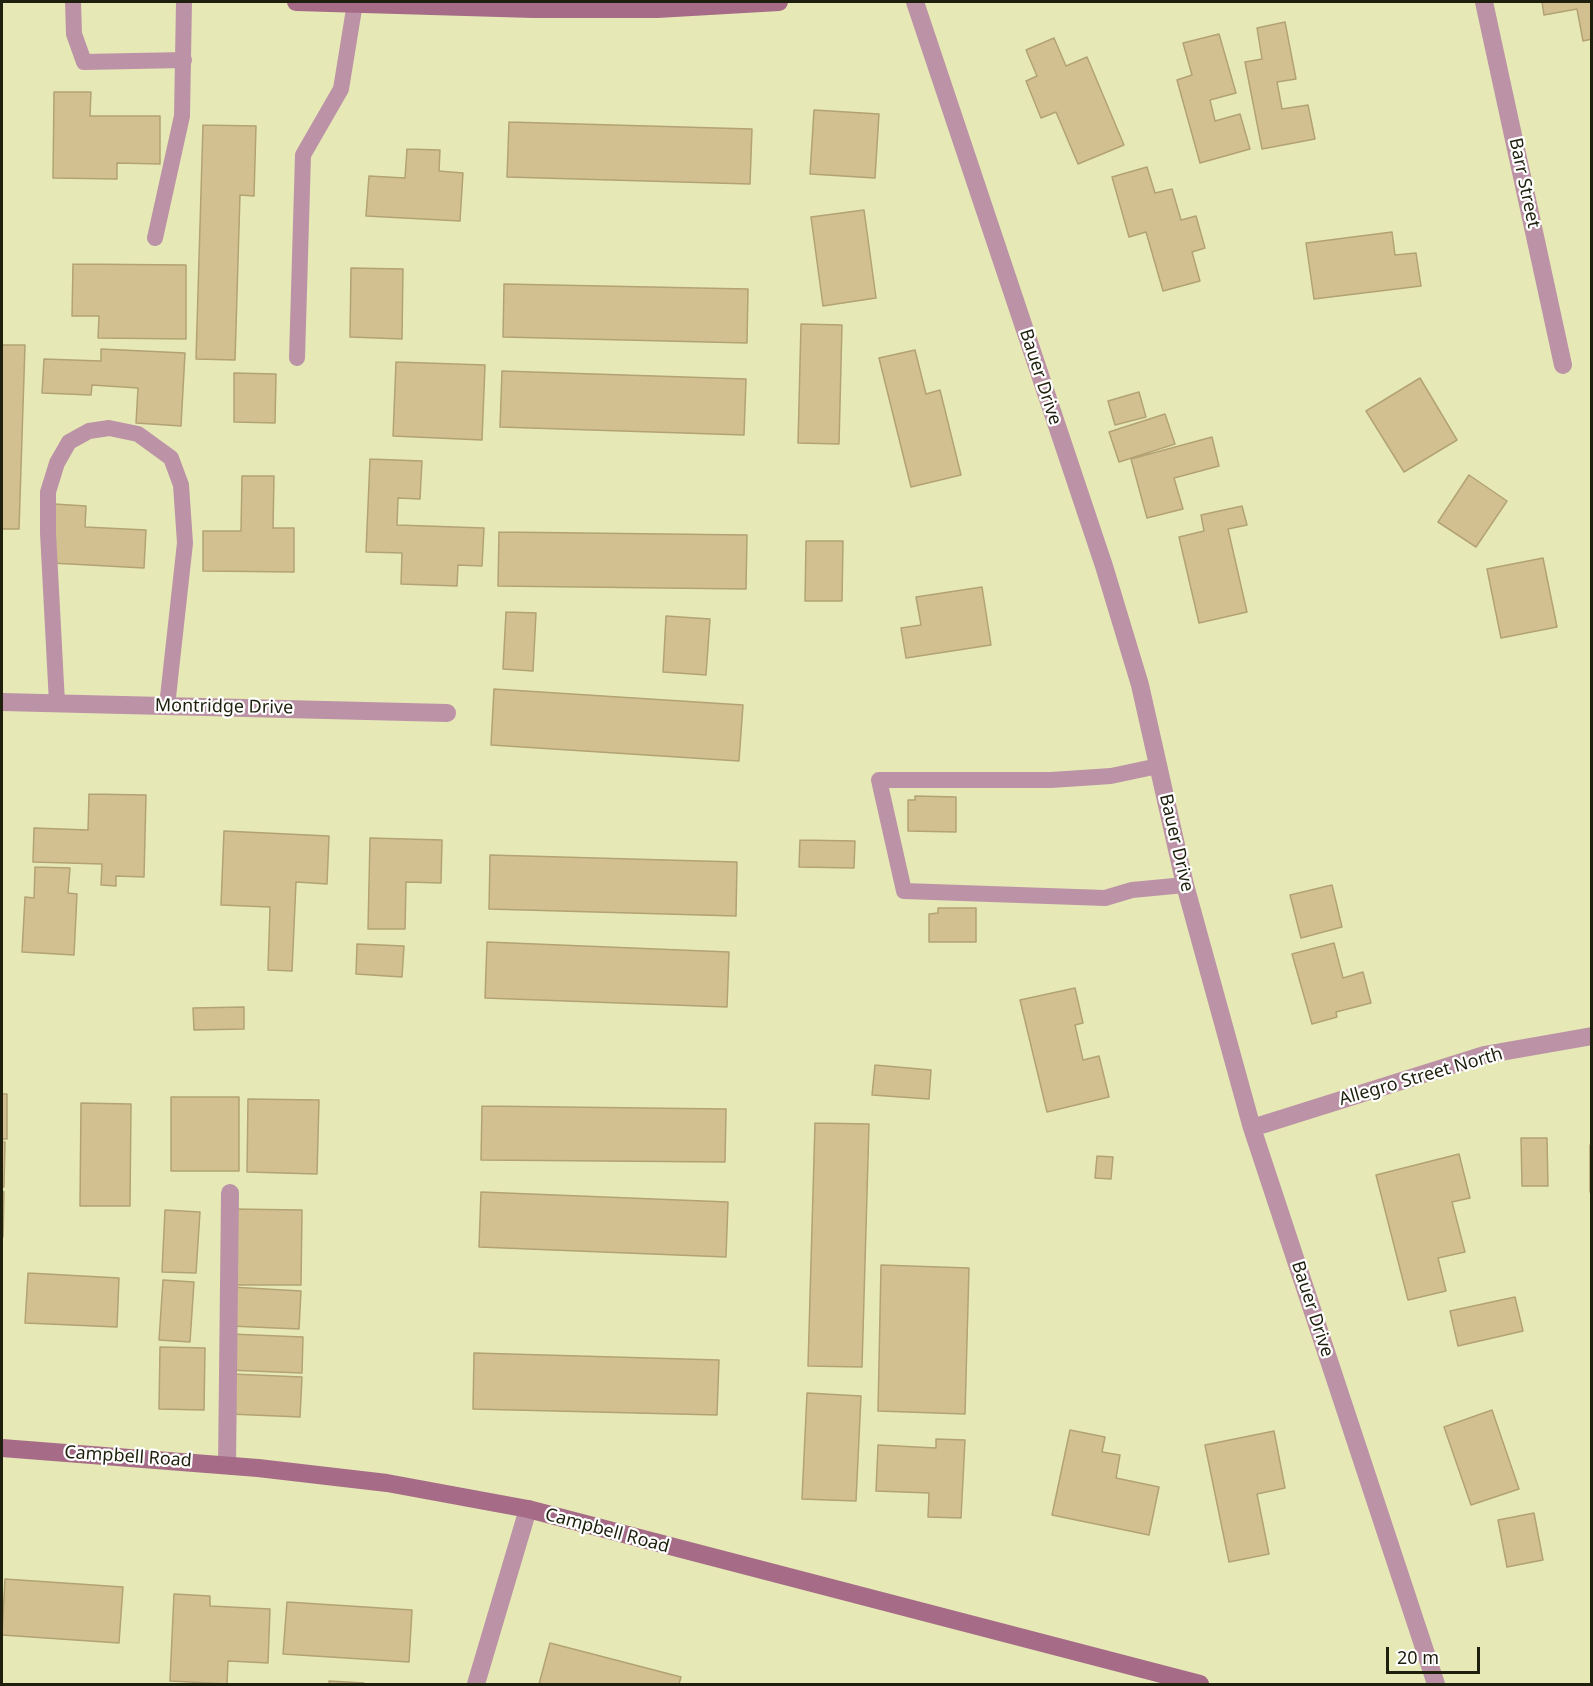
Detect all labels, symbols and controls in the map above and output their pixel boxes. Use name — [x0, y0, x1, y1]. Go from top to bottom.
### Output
street label: Barr Street — [1504, 136, 1544, 230]
street label: Bauer Drive — [1014, 326, 1066, 428]
street label: Montridge Drive — [155, 695, 293, 719]
street label: Bauer Drive — [1154, 792, 1198, 894]
street label: Allegro Street North — [1337, 1043, 1505, 1111]
street label: Bauer Drive — [1286, 1258, 1338, 1360]
street label: Campbell Road — [63, 1442, 193, 1472]
street label: Campbell Road — [542, 1504, 672, 1558]
scale bar — [1389, 1635, 1484, 1673]
text: 20 m — [1397, 1645, 1439, 1669]

